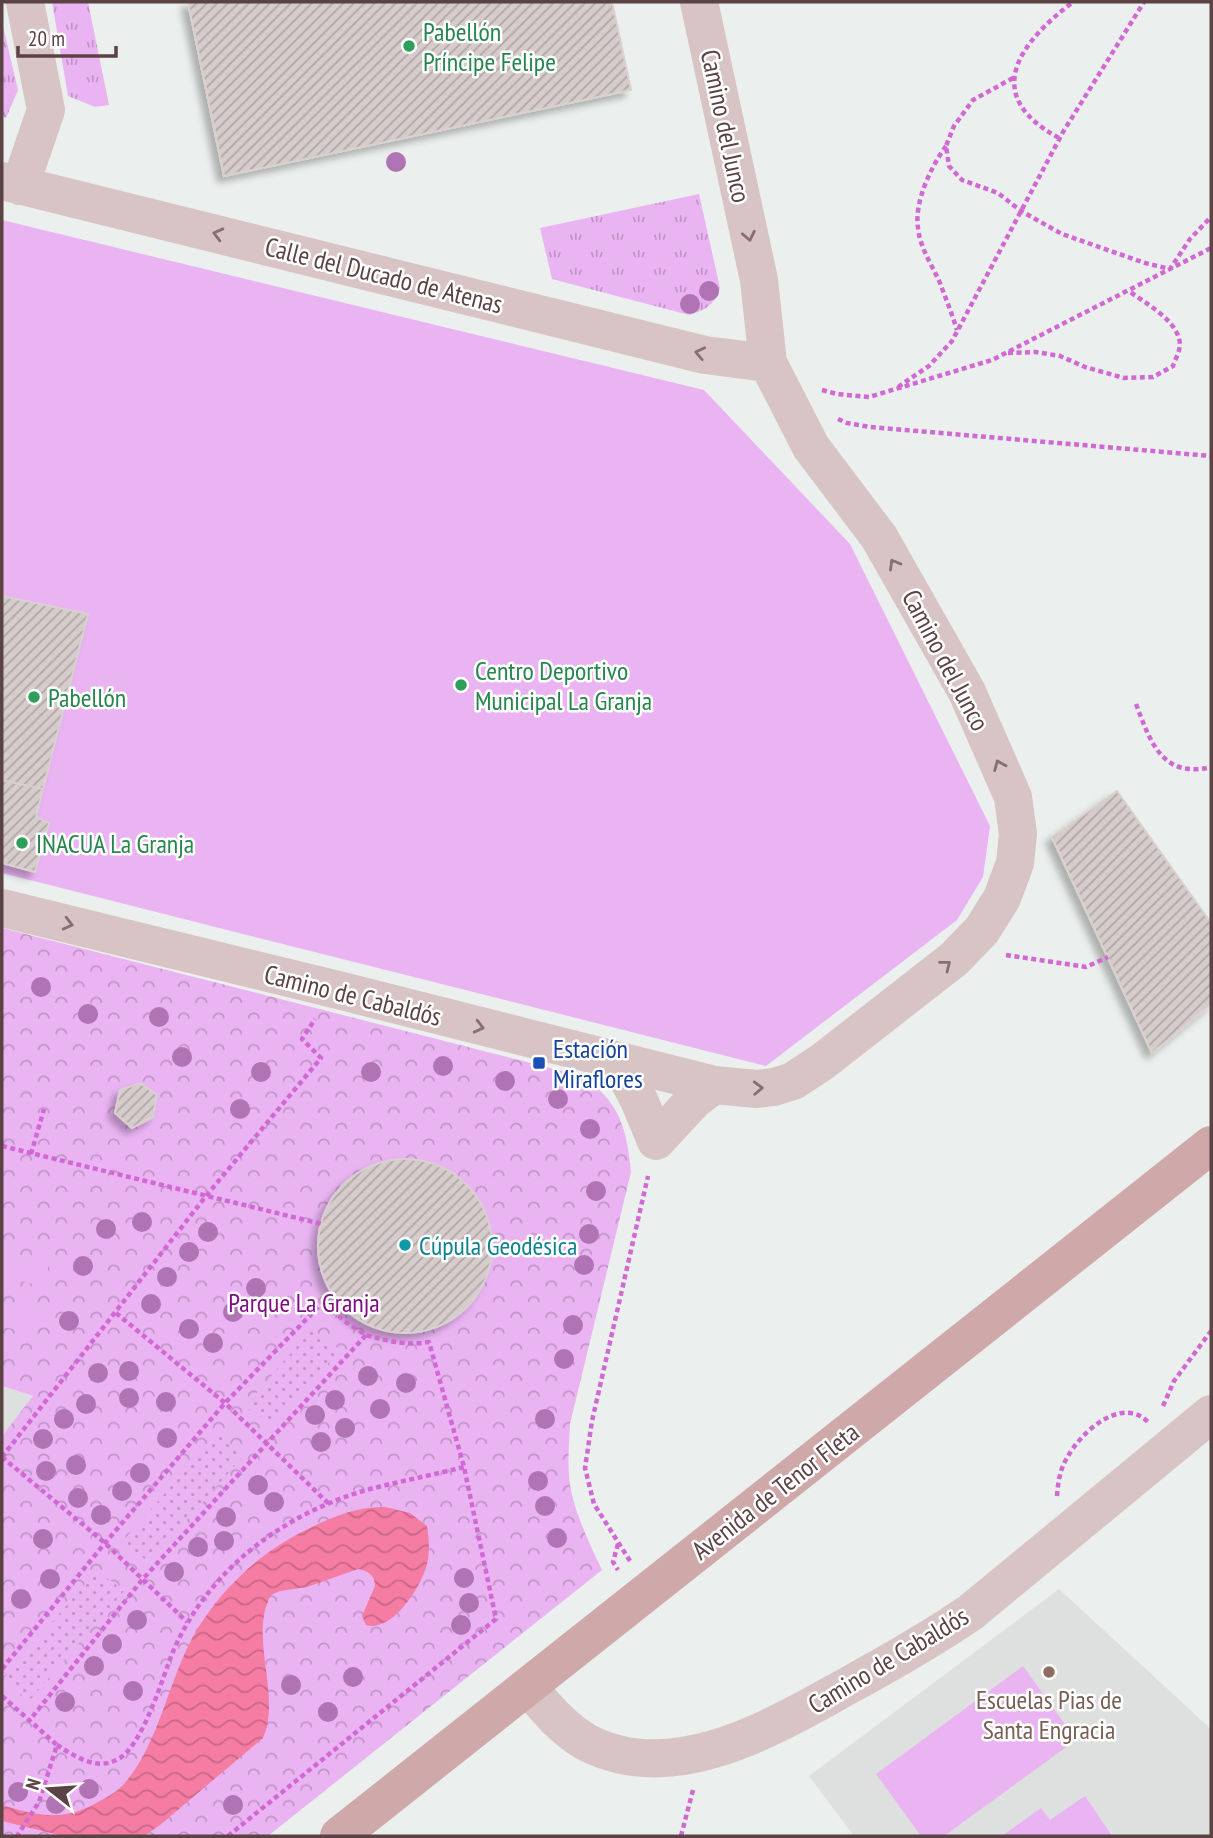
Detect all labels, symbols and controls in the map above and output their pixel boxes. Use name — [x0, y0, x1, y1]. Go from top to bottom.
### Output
scale bar — [18, 14, 116, 58]
place label: Pabellón Príncipe Felipe — [423, 15, 556, 78]
text: 20 m — [28, 25, 65, 52]
marker: Pabellón Príncipe Felipe — [401, 38, 417, 54]
street label: Camino del Junco — [694, 47, 758, 205]
one-way arrow — [212, 228, 224, 242]
street label: Calle del Ducado de Atenas — [262, 230, 506, 320]
one-way arrow — [741, 230, 756, 242]
one-way arrow — [694, 347, 706, 361]
one-way arrow — [889, 559, 902, 571]
street label: Camino del Junco — [895, 584, 997, 736]
place label: Centro Deportivo Municipal La Granja — [475, 654, 652, 717]
marker: Centro Deportivo Municipal La Granja — [453, 677, 469, 693]
place label: Pabellón — [48, 681, 126, 714]
marker: Pabellón — [26, 689, 42, 705]
one-way arrow — [993, 760, 1007, 773]
place label: INACUA La Granja — [36, 827, 194, 860]
marker: INACUA La Granja — [14, 835, 30, 851]
one-way arrow — [62, 916, 74, 931]
street label: Camino de Cabaldós — [261, 957, 445, 1033]
one-way arrow — [938, 961, 950, 974]
one-way arrow — [473, 1019, 485, 1033]
place label: Estación Miraflores — [553, 1032, 643, 1095]
marker: Estación Miraflores — [531, 1055, 547, 1071]
one-way arrow — [753, 1081, 764, 1096]
place label: Cúpula Geodésica — [419, 1229, 577, 1262]
marker: Cúpula Geodésica — [397, 1237, 413, 1253]
park label: Parque La Granja — [228, 1286, 380, 1319]
street label: Avenida de Tenor Fleta — [685, 1415, 865, 1567]
street label: Camino de Cabaldós — [802, 1599, 974, 1721]
marker: Escuelas Pias de Santa Engracia — [1041, 1664, 1057, 1680]
place label: Escuelas Pias de Santa Engracia — [976, 1683, 1122, 1746]
north arrow — [14, 1754, 84, 1824]
text: N — [20, 1776, 46, 1792]

